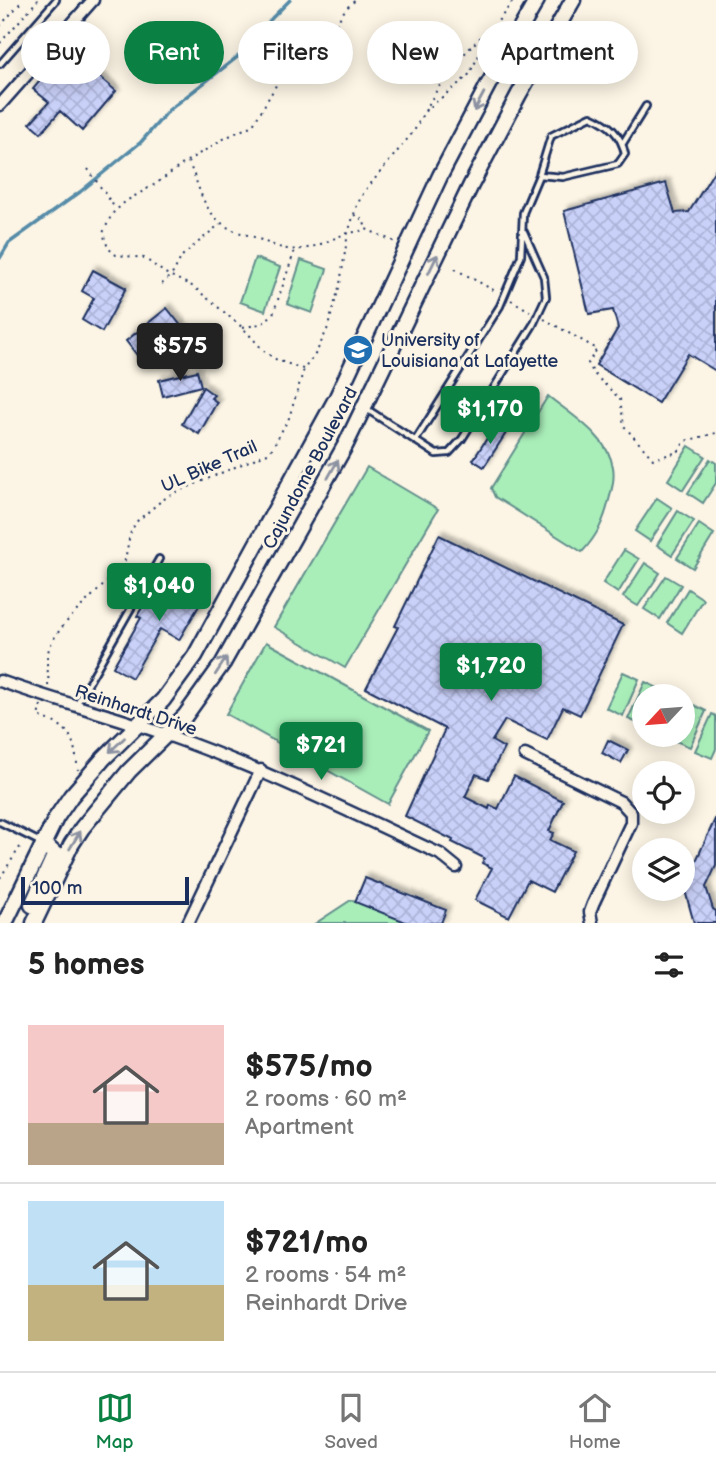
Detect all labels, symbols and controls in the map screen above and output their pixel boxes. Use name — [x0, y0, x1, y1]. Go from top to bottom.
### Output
chip: Buy — [21, 21, 110, 84]
chip: Rent — [124, 21, 224, 84]
chip: Filters — [238, 21, 353, 84]
chip: New — [367, 21, 463, 84]
chip: Apartment — [477, 21, 638, 84]
one-way arrow — [472, 91, 485, 112]
one-way arrow — [427, 254, 441, 275]
pin: $575 — [139, 324, 221, 383]
place label: University of Louisiana at Lafayette — [381, 330, 558, 372]
text: $575 — [153, 332, 207, 360]
school or university icon: University of Louisiana at Lafayette — [341, 333, 375, 367]
street label: Cajundome Boulevard — [259, 384, 362, 553]
pin: $1,170 — [433, 386, 547, 446]
text: $1,170 — [457, 395, 523, 423]
street label: UL Bike Trail — [158, 436, 260, 497]
one-way arrow — [326, 459, 340, 479]
pin: $1,040 — [102, 564, 216, 623]
text: $1,040 — [123, 572, 195, 600]
pin: $1,720 — [434, 644, 548, 703]
text: $1,720 — [456, 652, 526, 680]
one-way arrow — [214, 657, 228, 677]
street label: Reinhardt Drive — [72, 681, 200, 740]
north arrow — [632, 684, 695, 747]
map controls — [632, 684, 695, 901]
pin: $721 — [280, 722, 362, 782]
text: $721 — [296, 731, 346, 759]
one-way arrow — [109, 737, 126, 754]
button: locate — [632, 761, 695, 824]
one-way arrow — [68, 830, 82, 850]
button: layers — [632, 838, 695, 901]
scale bar — [21, 874, 189, 906]
text: 100 m — [32, 877, 83, 900]
icon: filters — [650, 946, 688, 984]
text: 5 homes — [28, 947, 145, 983]
text: $575/mo — [245, 1049, 373, 1085]
icon: home — [84, 1053, 168, 1137]
text: 2 rooms · 60 m² — [245, 1085, 407, 1113]
text: Apartment — [245, 1113, 354, 1141]
text: $721/mo — [245, 1225, 368, 1261]
icon: home — [84, 1229, 168, 1313]
text: 2 rooms · 54 m² — [245, 1261, 407, 1289]
text: Reinhardt Drive — [245, 1289, 407, 1317]
tab: Map — [95, 1389, 134, 1454]
tab: Saved — [325, 1389, 378, 1454]
tab: Home — [569, 1389, 621, 1454]

